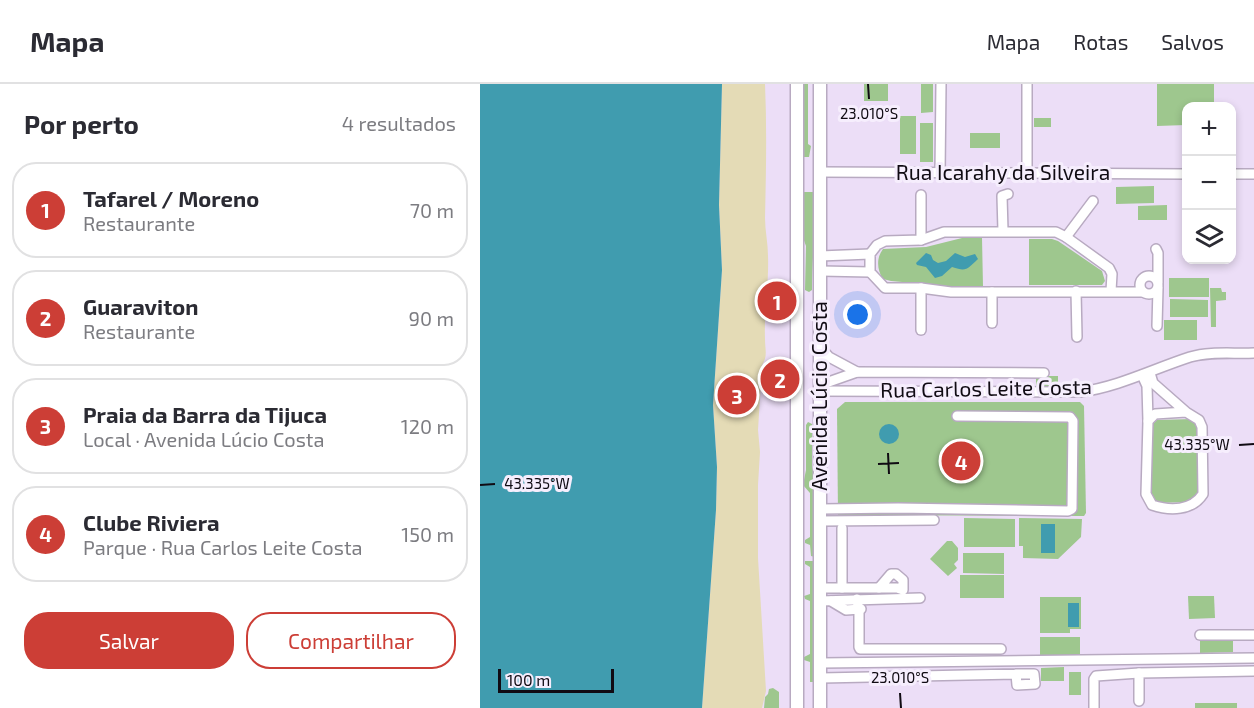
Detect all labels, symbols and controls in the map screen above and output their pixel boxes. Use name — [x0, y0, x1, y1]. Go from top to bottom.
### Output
text: Mapa — [30, 24, 104, 58]
text: Mapa — [987, 29, 1040, 54]
text: Rotas — [1073, 29, 1128, 54]
text: Salvos — [1161, 29, 1224, 54]
map controls — [1182, 102, 1236, 264]
button: + — [1182, 102, 1236, 156]
text: 23.010°S — [840, 104, 898, 122]
text: Por perto — [24, 108, 139, 139]
text: 4 resultados — [342, 111, 456, 135]
button: − — [1182, 156, 1236, 210]
street label: Rua Icarahy da Silveira — [896, 159, 1110, 184]
text: Tafarel / Moreno — [83, 185, 259, 211]
text: 1 — [41, 198, 50, 222]
text: 70 m — [410, 198, 454, 222]
button: layers — [1182, 210, 1236, 264]
text: Restaurante — [83, 211, 195, 235]
pin: 1 — [758, 278, 796, 324]
text: Guaraviton — [83, 293, 198, 319]
your location — [843, 300, 872, 329]
street label: Avenida Lúcio Costa — [806, 301, 831, 491]
text: 2 — [40, 306, 51, 330]
text: 90 m — [409, 306, 454, 330]
text: Restaurante — [83, 319, 195, 343]
pin: 2 — [760, 356, 800, 402]
pin: 3 — [718, 372, 756, 418]
street label: Rua Carlos Leite Costa — [880, 373, 1092, 402]
text: Praia da Barra da Tijuca — [83, 401, 327, 427]
text: 3 — [40, 414, 51, 438]
text: 120 m — [401, 414, 454, 438]
text: Local · Avenida Lúcio Costa — [83, 427, 324, 451]
text: 43.335°W — [1164, 435, 1230, 453]
pin: 4 — [942, 438, 980, 484]
text: 43.335°W — [504, 474, 570, 492]
text: Clube Riviera — [83, 509, 220, 535]
text: 4 — [39, 522, 52, 546]
text: 150 m — [401, 522, 454, 546]
text: Parque · Rua Carlos Leite Costa — [83, 535, 362, 559]
button: Salvar — [24, 612, 234, 669]
button: Compartilhar — [246, 612, 456, 669]
scale bar — [498, 666, 614, 694]
text: 23.010°S — [871, 668, 929, 686]
text: 100 m — [507, 670, 550, 689]

